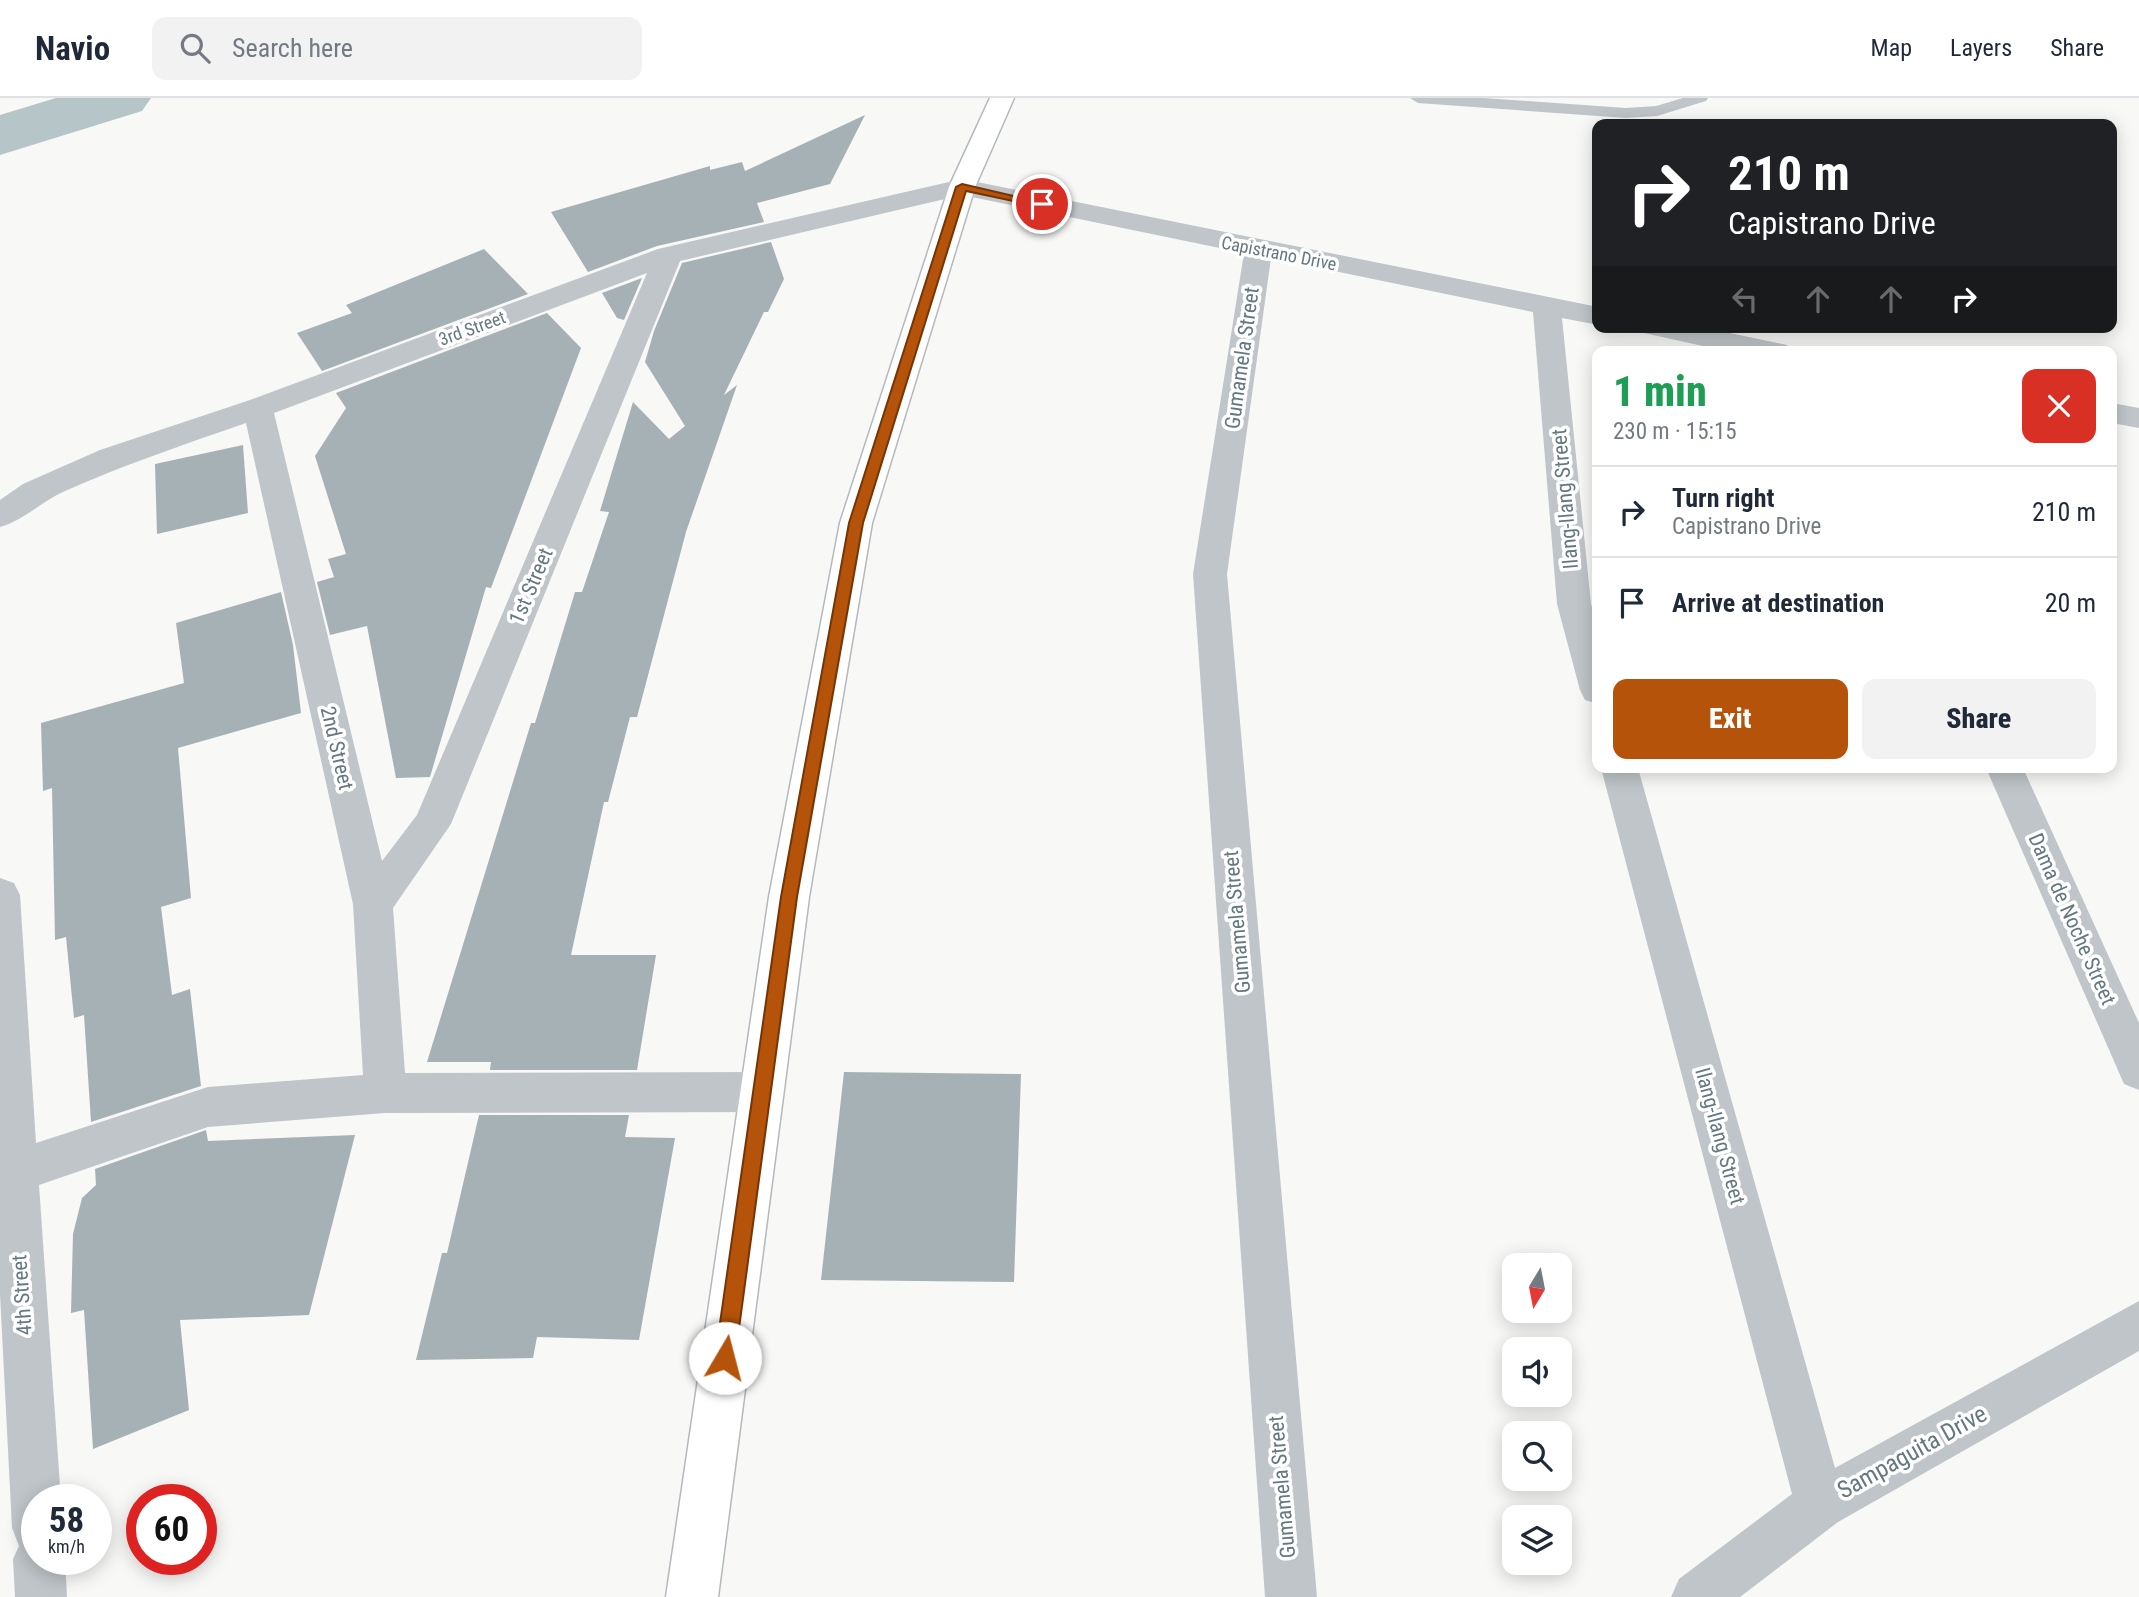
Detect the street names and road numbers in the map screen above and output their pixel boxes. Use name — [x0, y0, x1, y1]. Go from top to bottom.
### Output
street label: Capistrano Drive — [1220, 232, 1338, 274]
street label: Gumamela Street — [1220, 286, 1264, 430]
street label: 3rd Street — [436, 306, 508, 350]
street label: Ilang-Ilang Street — [1547, 428, 1583, 570]
street label: 1st Street — [504, 544, 558, 628]
street label: 2nd Street — [316, 704, 358, 792]
street label: Dama de Noche Street — [2023, 830, 2121, 1008]
street label: Gumamela Street — [1219, 850, 1255, 994]
street label: Ilang-Ilang Street — [1690, 1065, 1750, 1207]
street label: 4th Street — [7, 1254, 37, 1336]
street label: Sampaguita Drive — [1832, 1399, 1992, 1505]
street label: Gumamela Street — [1264, 1415, 1300, 1559]

